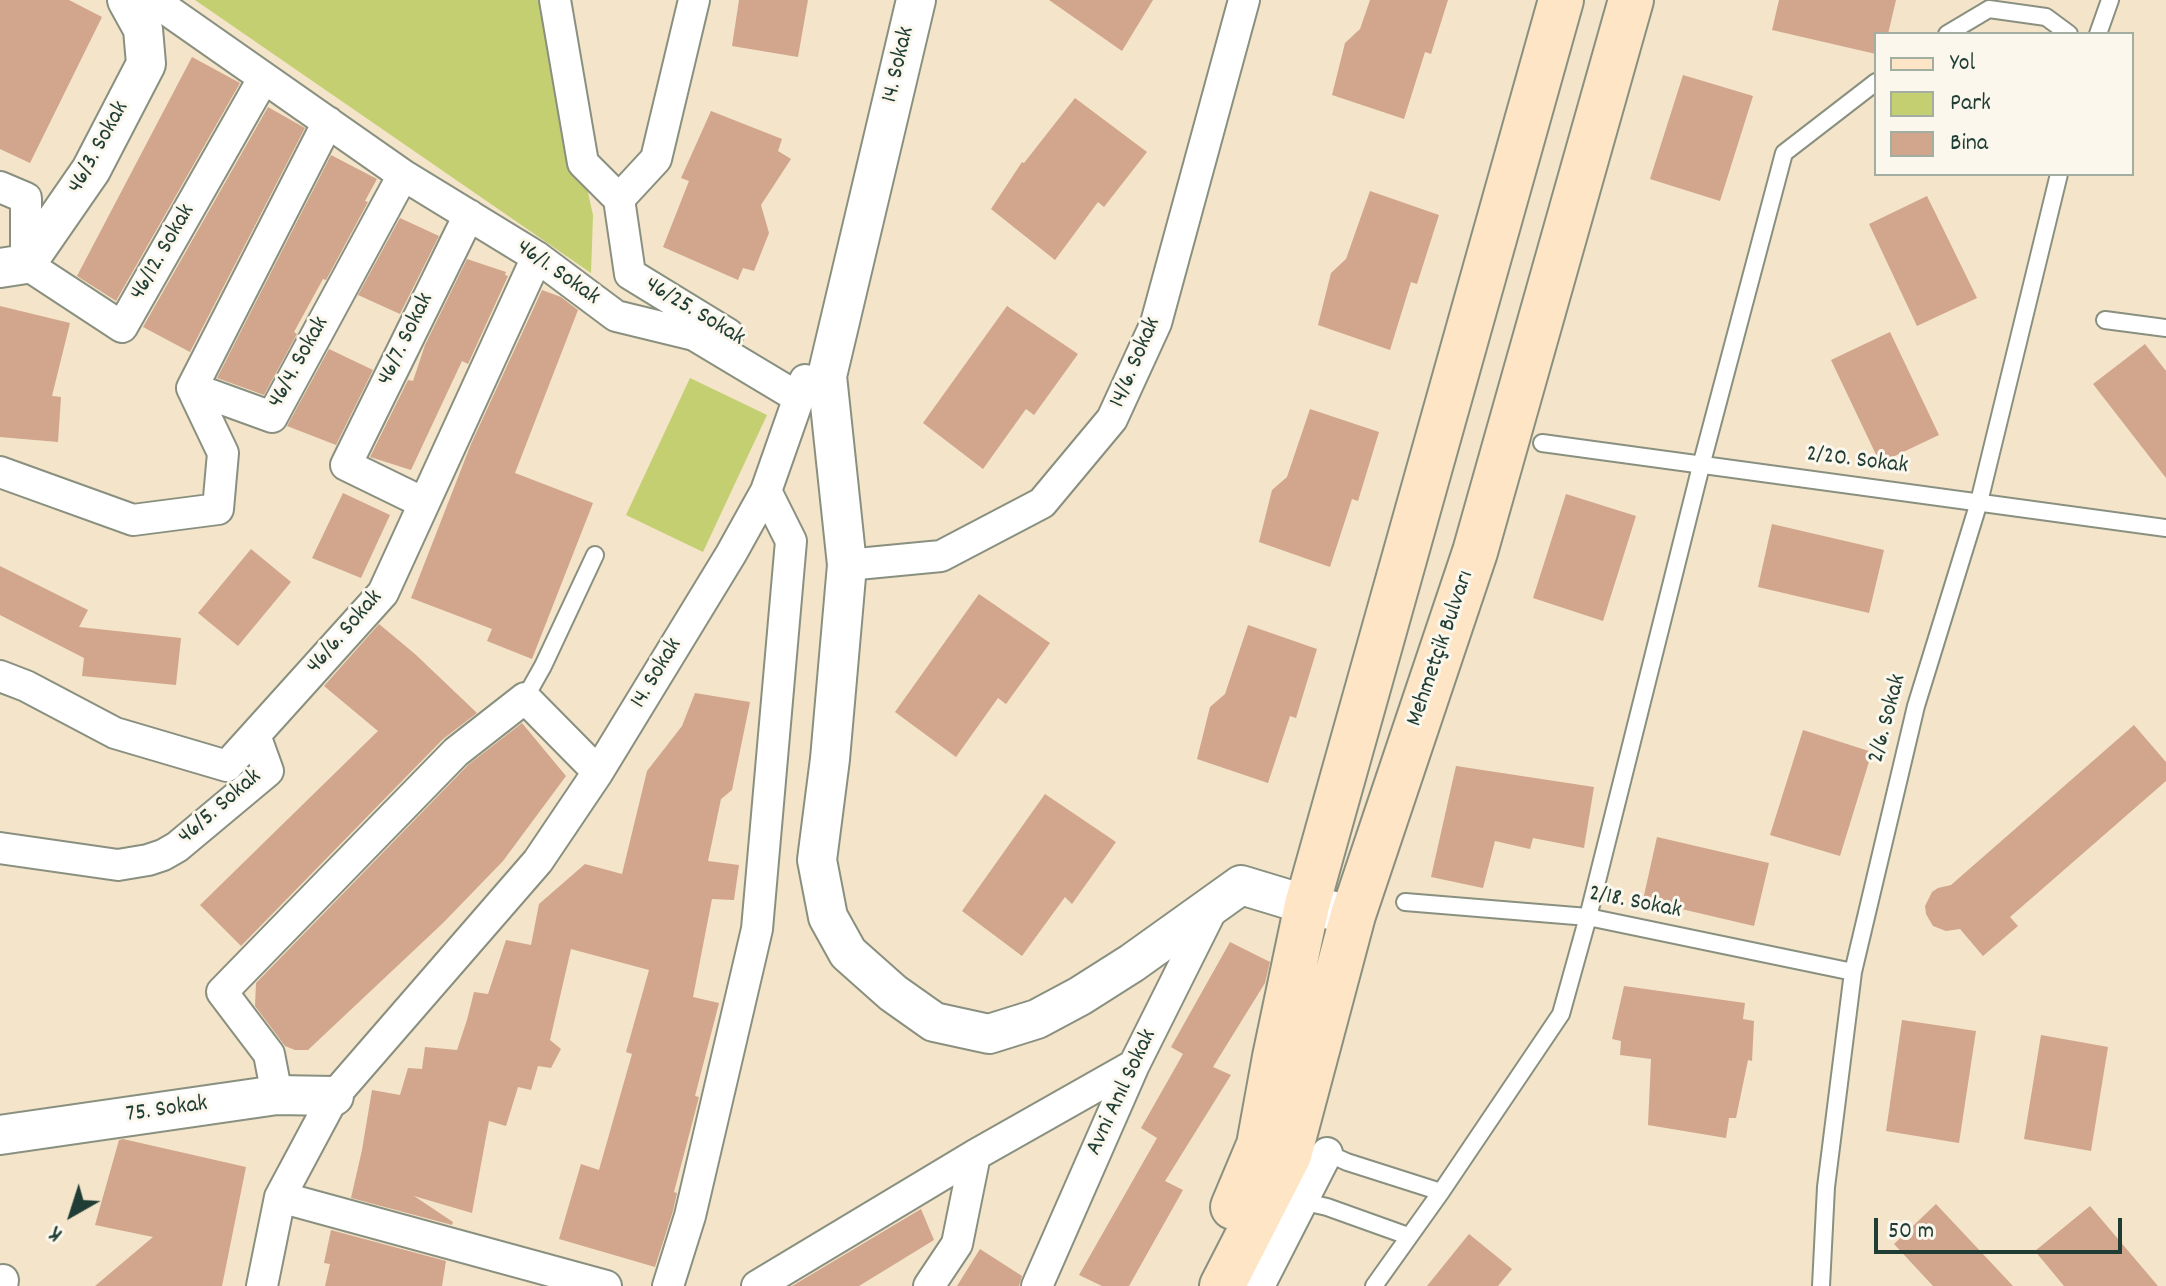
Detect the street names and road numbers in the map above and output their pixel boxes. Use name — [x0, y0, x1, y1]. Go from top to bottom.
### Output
street label: 14. Sokak — [877, 24, 923, 106]
street label: 46/3. Sokak — [63, 97, 137, 199]
street label: 46/12. Sokak — [125, 200, 203, 306]
street label: 46/1. Sokak — [510, 235, 604, 313]
street label: 46/25. Sokak — [639, 272, 749, 354]
street label: 46/7. Sokak — [372, 289, 442, 391]
street label: 46/4. Sokak — [263, 312, 337, 414]
street label: 14/6. Sokak — [1105, 313, 1169, 413]
street label: 2/20. Sokak — [1804, 441, 1910, 483]
street label: Mehmetçik Bulvarı — [1402, 567, 1482, 731]
street label: 46/6. Sokak — [302, 585, 390, 681]
street label: 14. Sokak — [626, 634, 690, 714]
street label: 2/6. Sokak — [1863, 671, 1915, 767]
street label: 46/5. Sokak — [173, 764, 269, 852]
street label: 2/18. Sokak — [1586, 881, 1684, 927]
street label: Avni Anıl Sokak — [1081, 1025, 1165, 1161]
street label: 75. Sokak — [124, 1091, 210, 1131]

